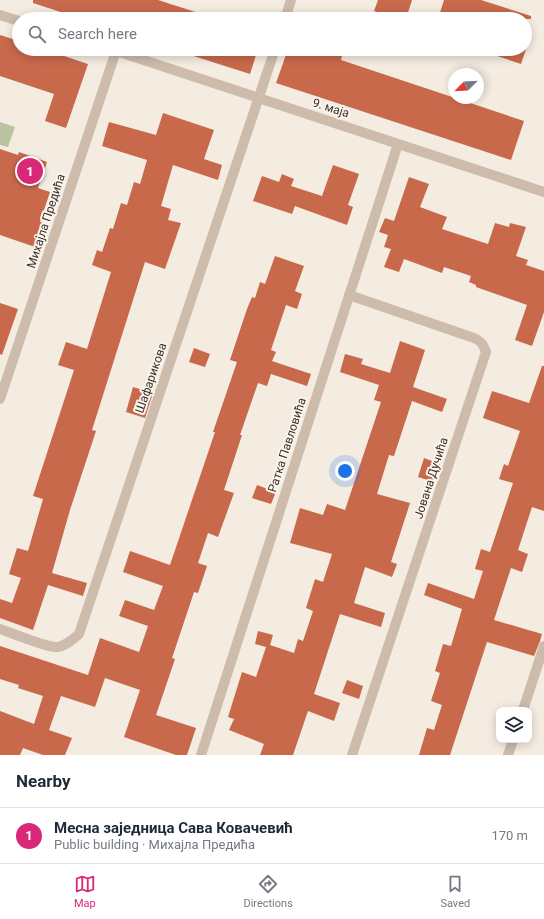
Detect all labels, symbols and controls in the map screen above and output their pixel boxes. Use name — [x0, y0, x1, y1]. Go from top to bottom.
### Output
search box — [12, 12, 532, 56]
icon: search — [26, 23, 48, 45]
text: Search here — [58, 25, 137, 43]
north arrow — [448, 68, 484, 104]
street label: 9. маја — [311, 96, 351, 120]
pin: 1 — [17, 156, 43, 186]
street label: Михајла Предића — [24, 172, 68, 270]
street label: Шафарикова — [132, 341, 170, 415]
street label: Ратка Павловића — [265, 396, 309, 494]
street label: Јована Дучића — [411, 436, 451, 520]
your location — [335, 461, 355, 481]
map controls — [496, 707, 532, 743]
button: layers — [496, 707, 532, 743]
text: Nearby — [16, 771, 71, 791]
text: Месна заједница Сава Ковачевић — [54, 819, 293, 837]
text: 1 — [25, 828, 33, 843]
text: 170 m — [491, 828, 528, 843]
text: Public building · Михајла Предића — [54, 837, 255, 852]
tab: Map — [74, 873, 96, 910]
tab: Directions — [243, 873, 293, 910]
tab: Saved — [440, 873, 470, 910]

